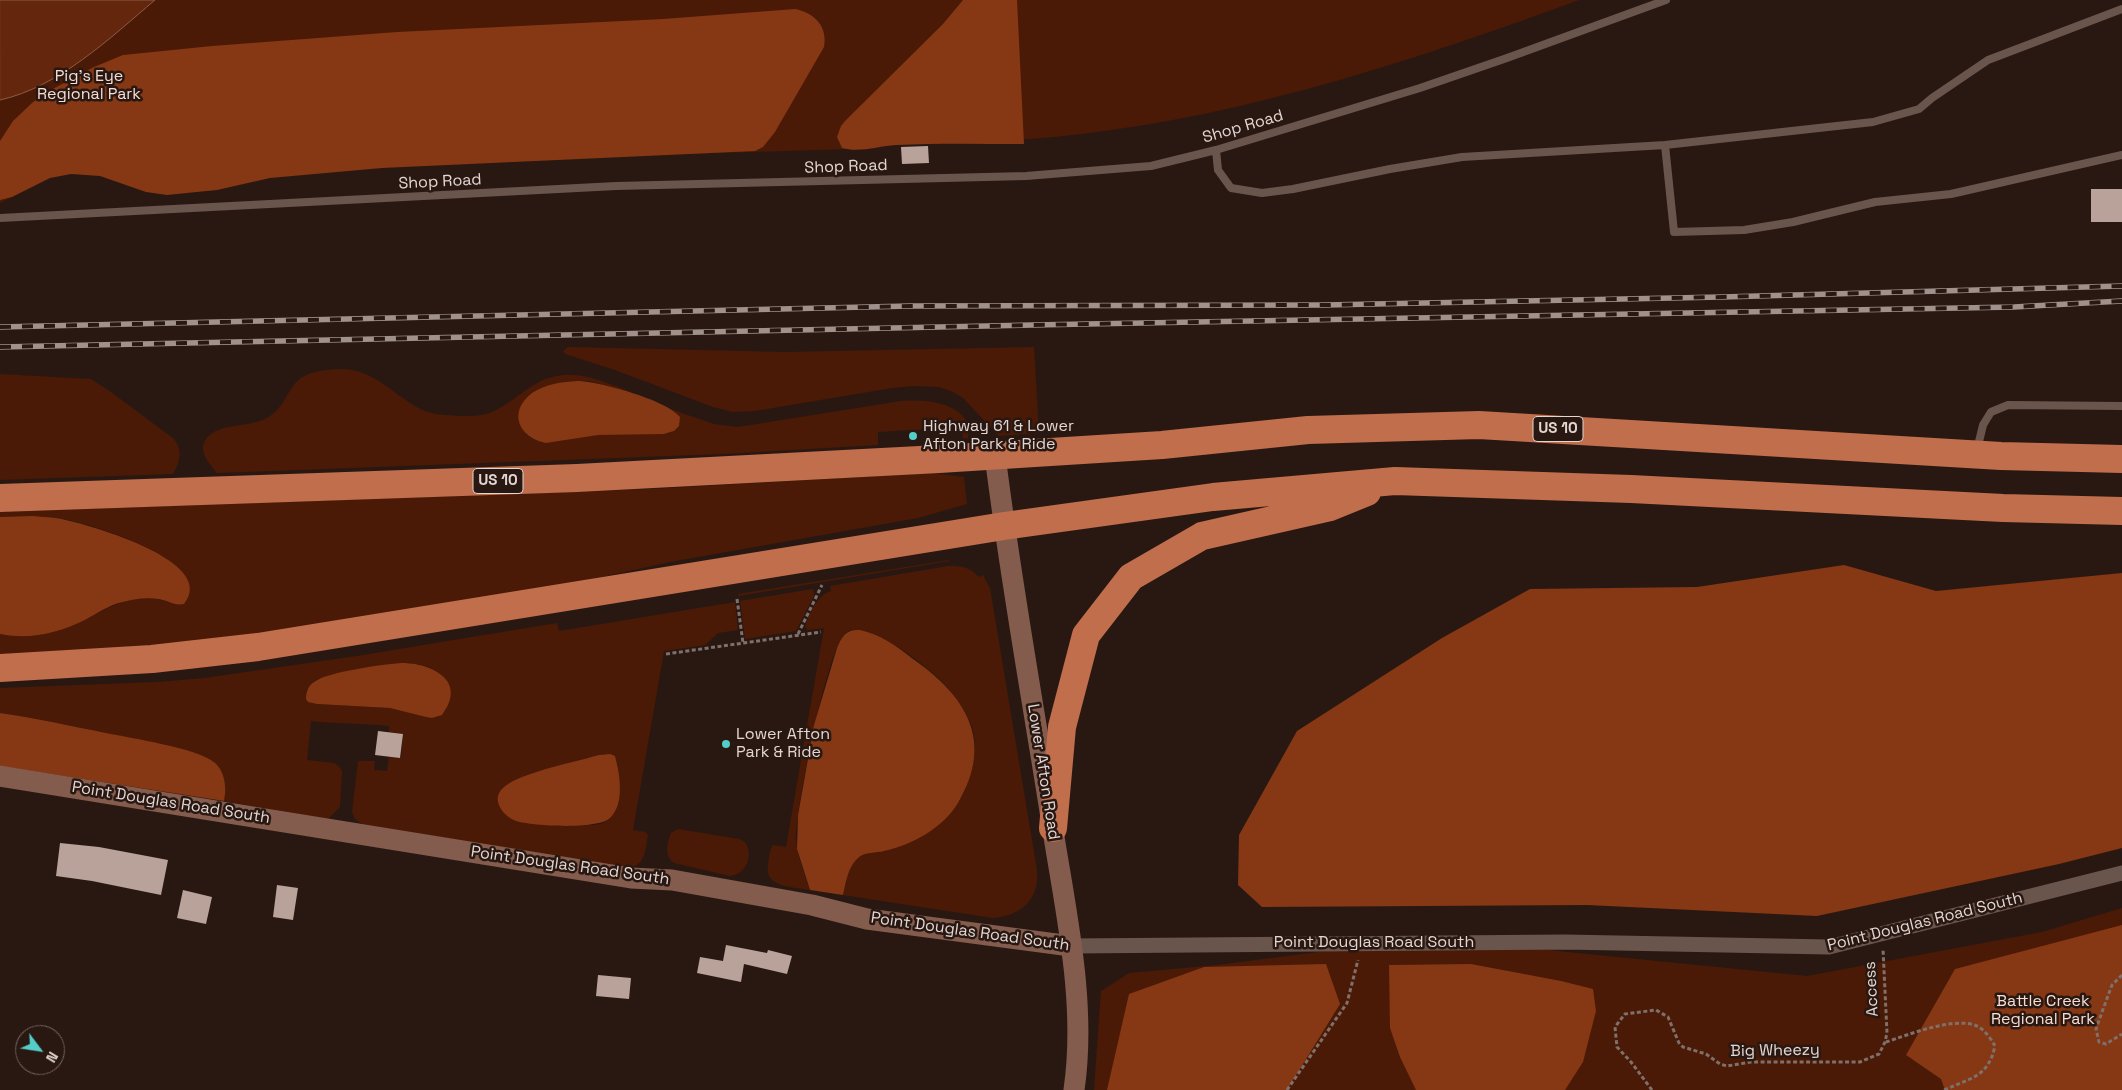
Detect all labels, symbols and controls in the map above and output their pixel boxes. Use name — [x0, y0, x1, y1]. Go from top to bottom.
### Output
park label: Pig's Eye Regional Park — [37, 67, 141, 105]
street label: Shop Road — [1200, 106, 1286, 148]
street label: Shop Road — [804, 156, 888, 178]
street label: Shop Road — [398, 170, 482, 194]
road number: US 10 — [1533, 416, 1583, 442]
place label: Highway 61 & Lower Afton Park & Ride — [923, 417, 1074, 455]
marker: Highway 61 & Lower Afton Park & Ride — [907, 430, 919, 442]
road number: US 10 — [473, 468, 523, 494]
street label: Lower Afton Road — [1023, 703, 1063, 841]
place label: Lower Afton Park & Ride — [736, 725, 830, 763]
marker: Lower Afton Park & Ride — [720, 738, 732, 750]
street label: Point Douglas Road South — [71, 778, 271, 828]
street label: Point Douglas Road South — [469, 843, 671, 889]
street label: Point Douglas Road South — [1825, 888, 2025, 956]
street label: Point Douglas Road South — [869, 909, 1071, 955]
street label: Point Douglas Road South — [1274, 933, 1474, 953]
street label: Access — [1861, 961, 1883, 1017]
park label: Battle Creek Regional Park — [1991, 992, 2095, 1030]
north arrow — [15, 1025, 65, 1075]
street label: Big Wheezy — [1730, 1041, 1820, 1061]
text: N — [42, 1049, 62, 1066]

